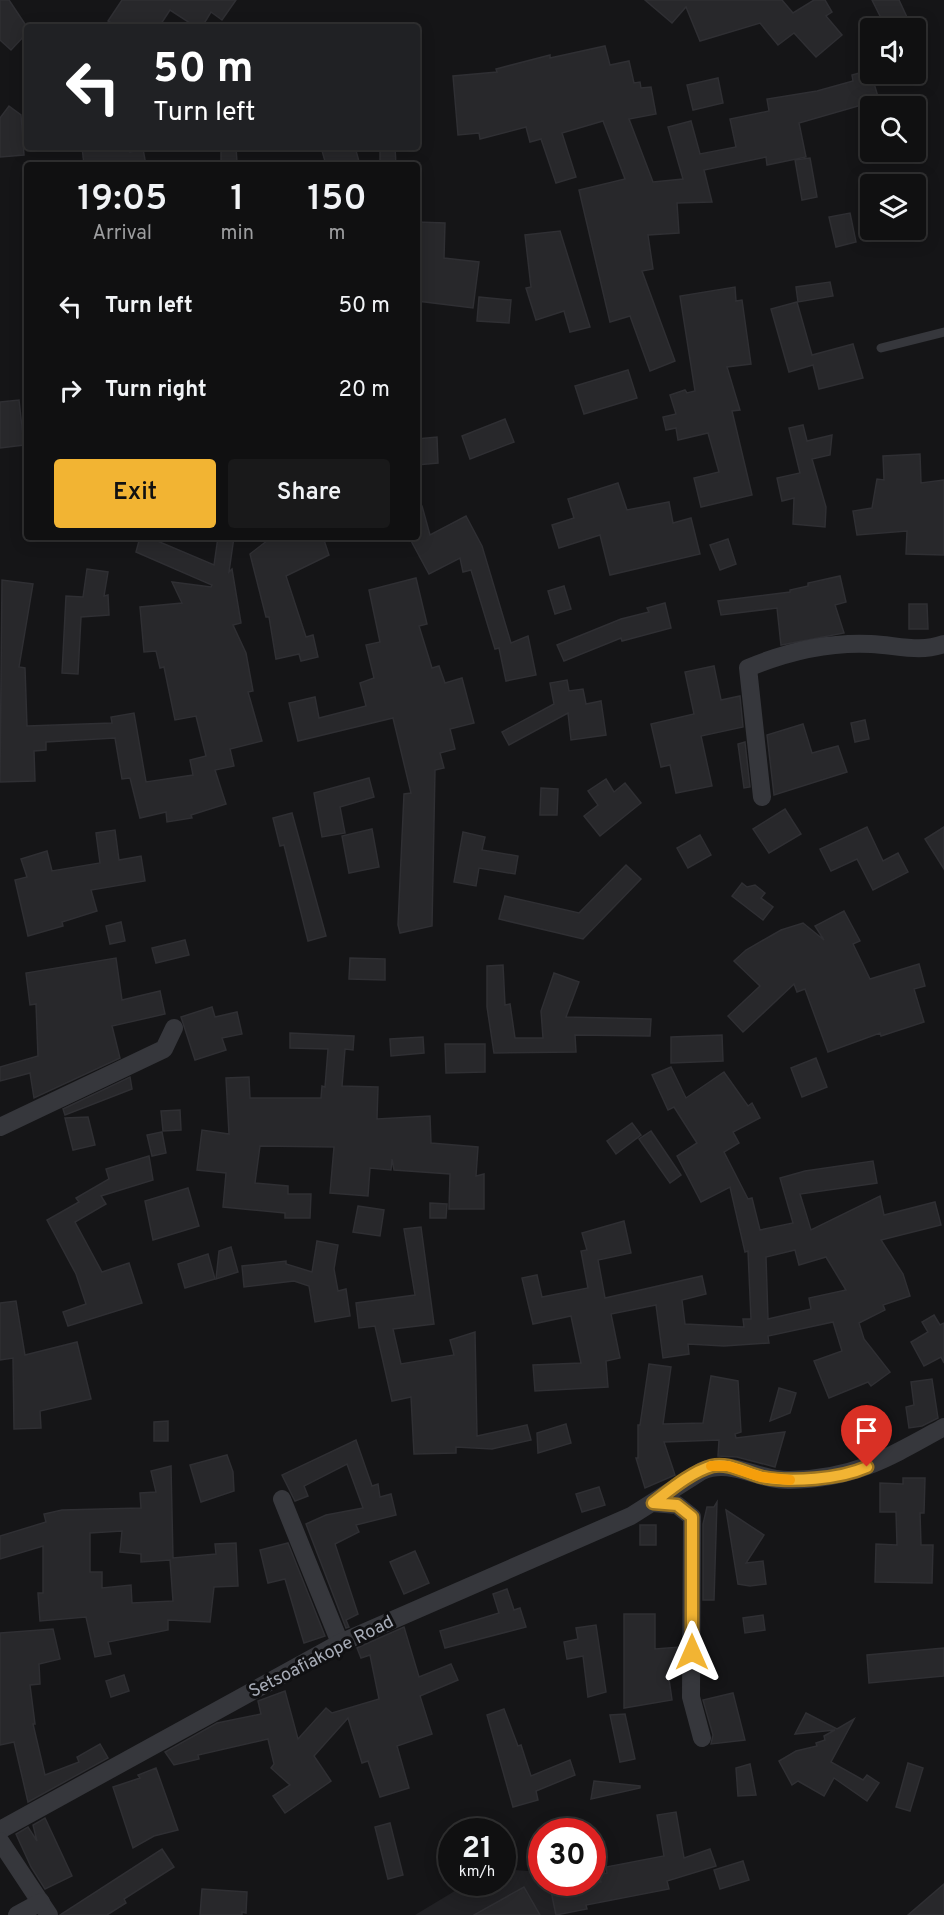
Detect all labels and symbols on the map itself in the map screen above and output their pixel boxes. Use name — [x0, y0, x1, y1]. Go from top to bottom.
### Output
pin — [841, 1405, 892, 1467]
street label: Setsoafiakope Road — [245, 1611, 398, 1704]
position arrow — [660, 1620, 724, 1684]
speed limit sign: 30 — [528, 1818, 606, 1896]

